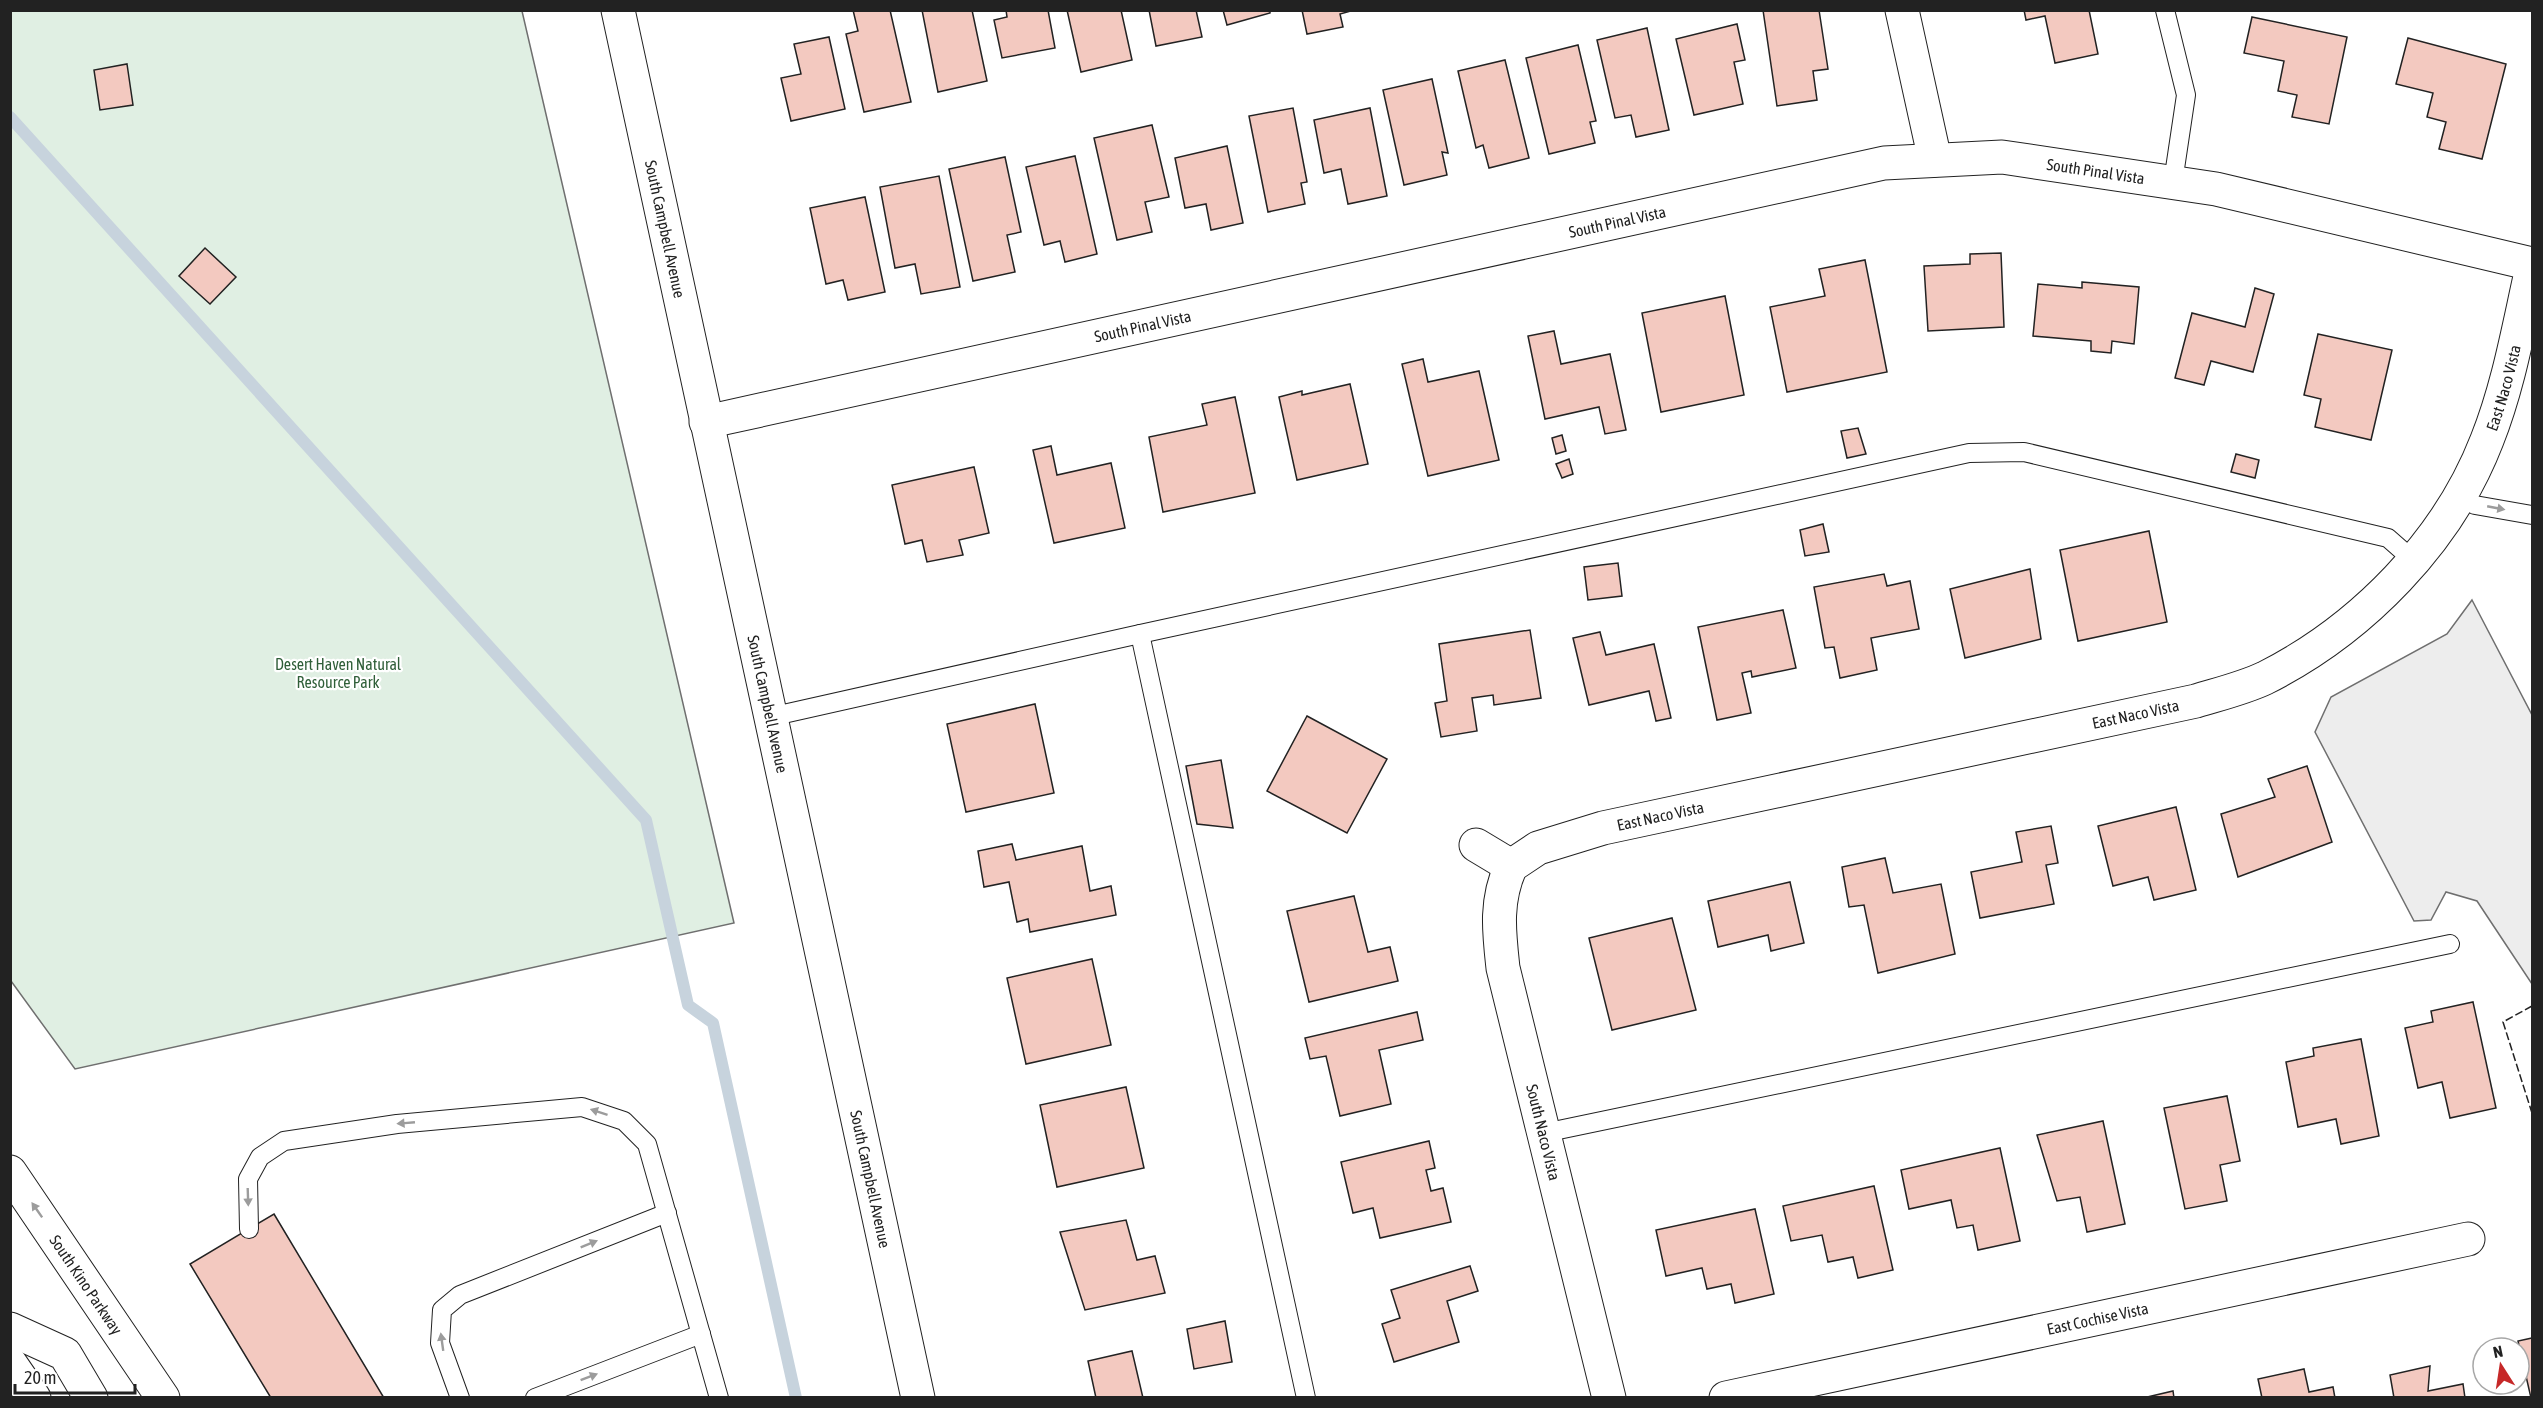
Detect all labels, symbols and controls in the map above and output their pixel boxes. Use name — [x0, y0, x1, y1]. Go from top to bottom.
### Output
street label: South Pinal Vista — [2046, 155, 2146, 187]
street label: South Campbell Avenue — [642, 159, 689, 299]
street label: South Pinal Vista — [1567, 202, 1667, 241]
street label: South Pinal Vista — [1092, 307, 1193, 345]
street label: East Naco Vista — [2482, 343, 2524, 433]
one-way arrow — [2487, 504, 2506, 513]
street label: South Campbell Avenue — [744, 634, 792, 774]
park label: Desert Haven Natural Resource Park — [275, 655, 402, 691]
street label: East Naco Vista — [2090, 696, 2181, 732]
street label: East Naco Vista — [1615, 798, 1705, 834]
street label: South Naco Vista — [1523, 1082, 1564, 1182]
one-way arrow — [590, 1107, 608, 1117]
street label: South Campbell Avenue — [847, 1109, 894, 1249]
one-way arrow — [396, 1118, 415, 1128]
one-way arrow — [244, 1187, 253, 1206]
one-way arrow — [31, 1202, 43, 1218]
street label: South Kino Parkway — [46, 1232, 126, 1339]
one-way arrow — [581, 1239, 599, 1249]
street label: East Cochise Vista — [2045, 1299, 2150, 1338]
one-way arrow — [438, 1332, 447, 1351]
north arrow — [2471, 1336, 2531, 1396]
text: N — [2491, 1342, 2504, 1361]
scale bar — [15, 1357, 135, 1395]
text: 20 m — [24, 1367, 56, 1388]
one-way arrow — [581, 1371, 599, 1381]

